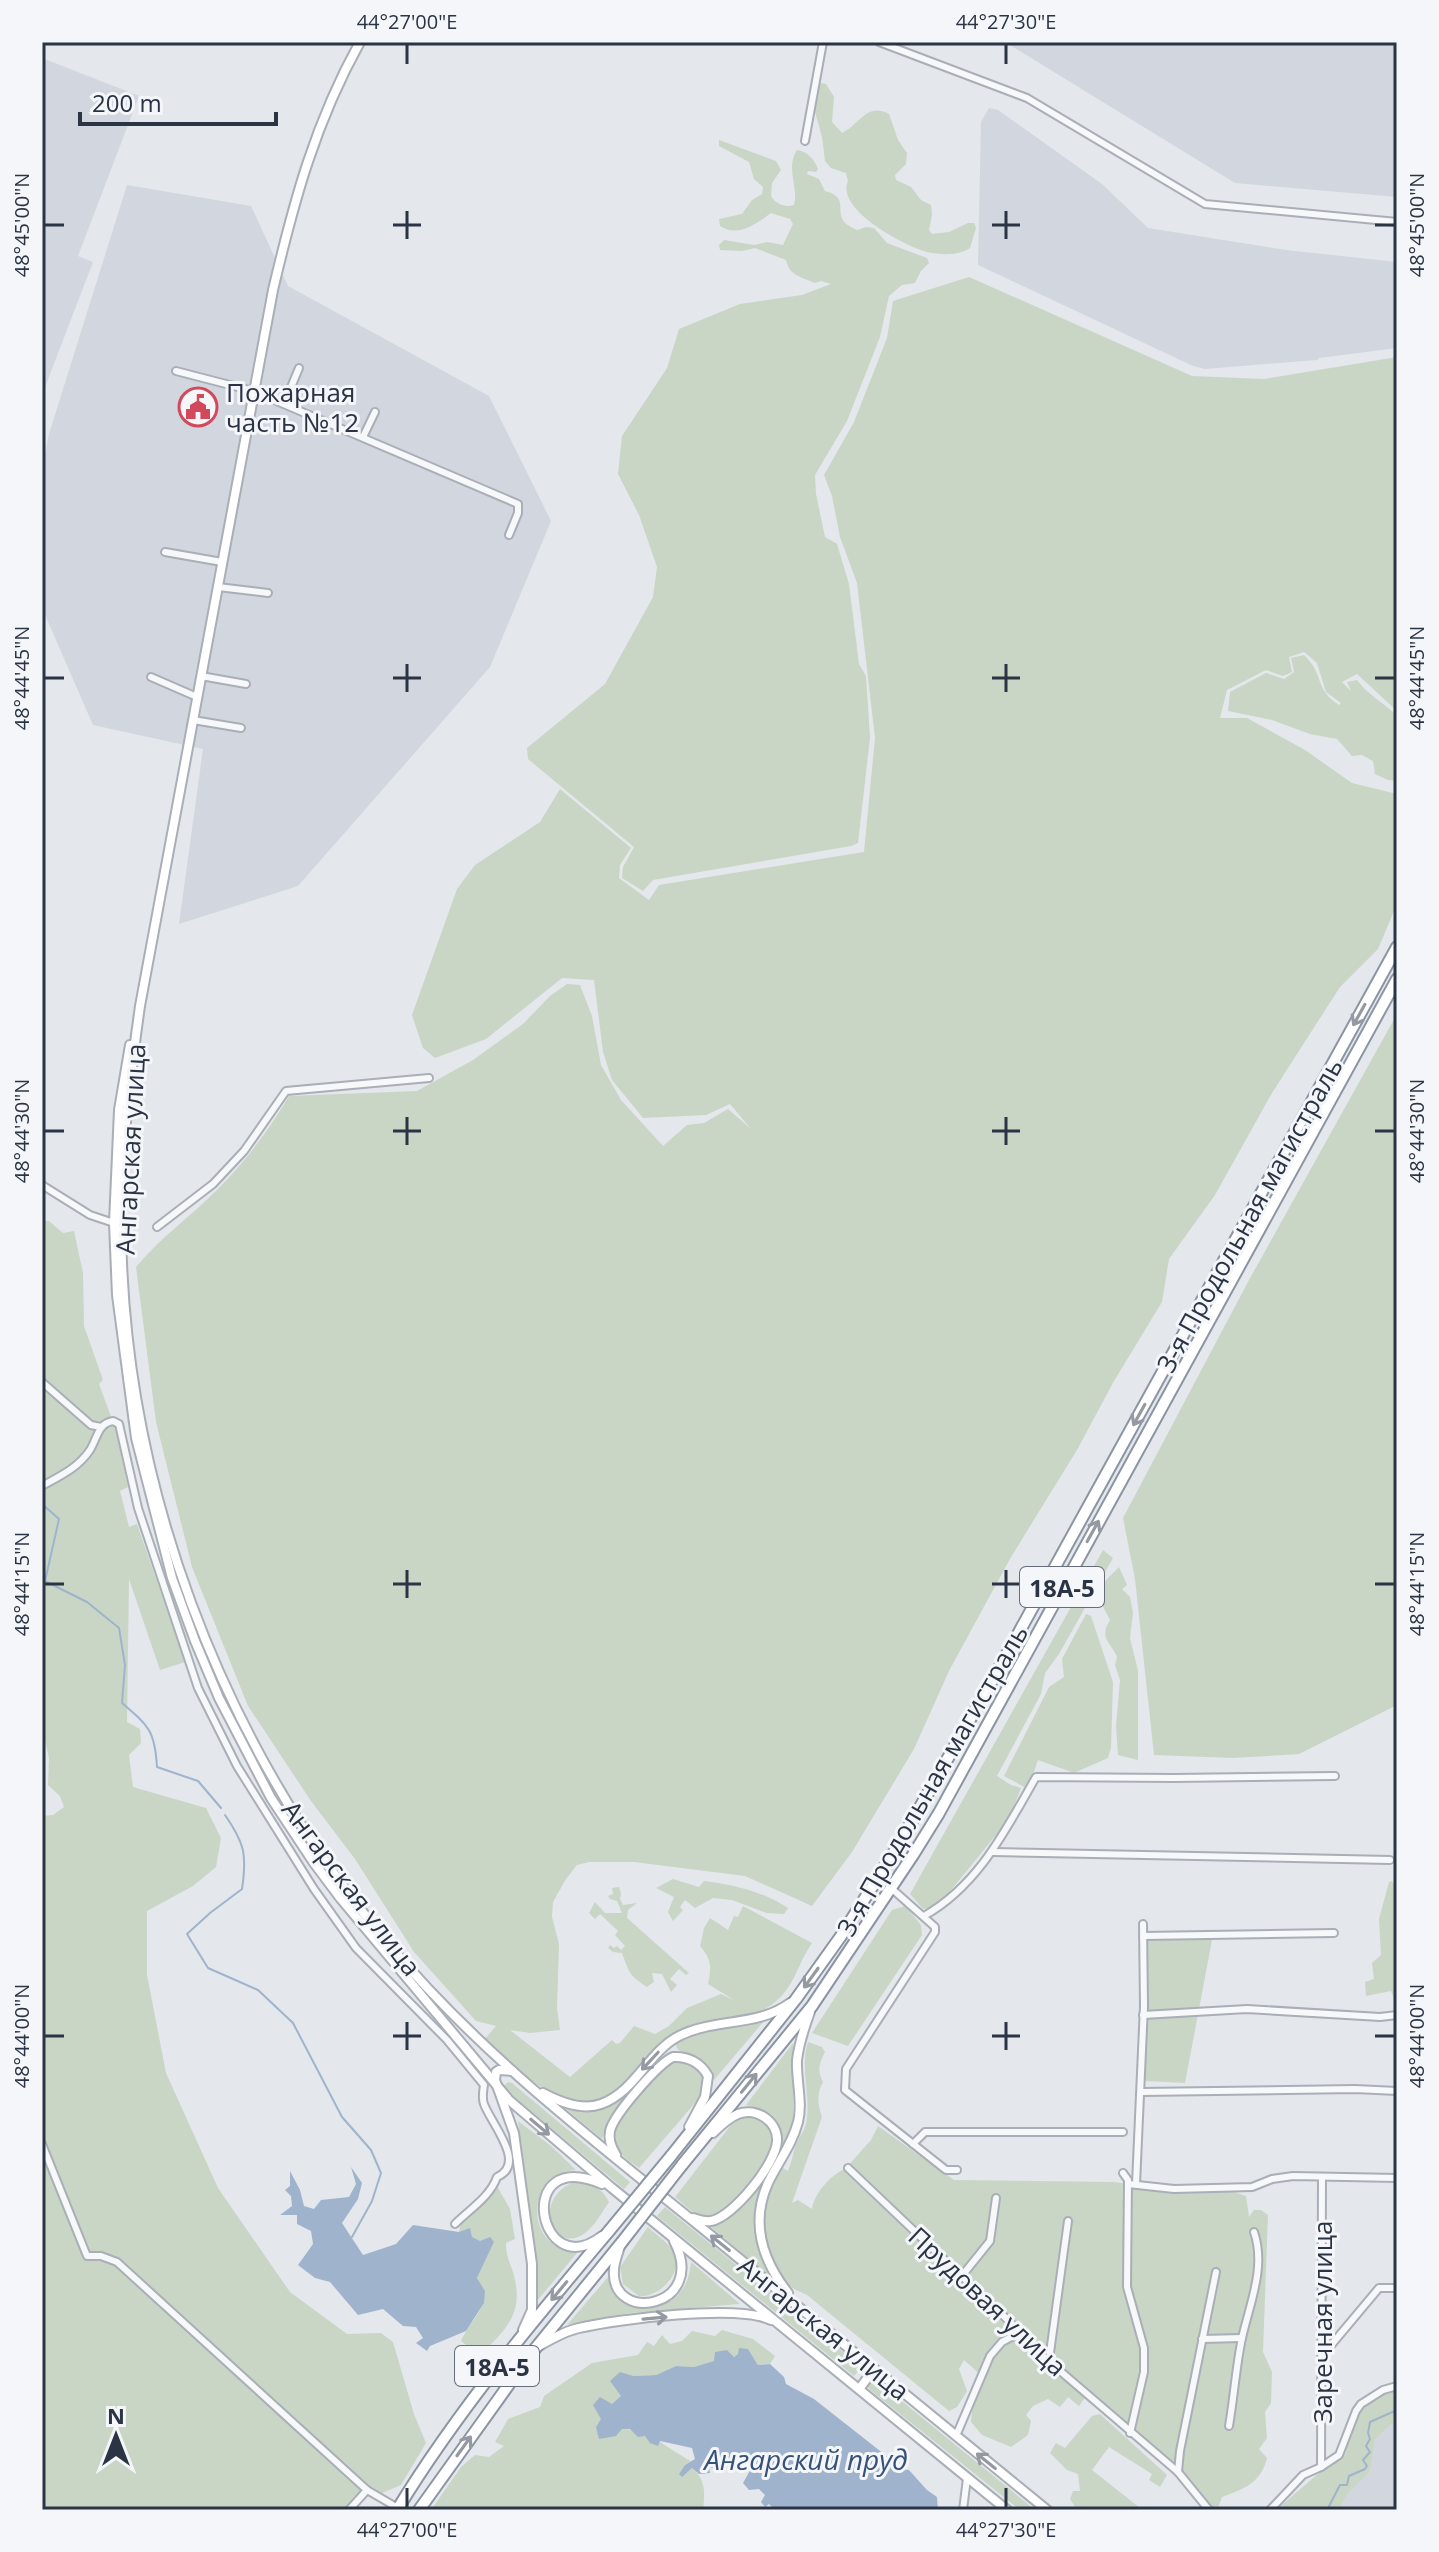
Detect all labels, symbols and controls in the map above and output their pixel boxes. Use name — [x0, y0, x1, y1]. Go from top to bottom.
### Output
text: 44°27'00"E — [357, 8, 457, 35]
text: 44°27'30"E — [956, 8, 1056, 35]
scale bar — [80, 76, 276, 126]
text: 200 m — [92, 86, 162, 119]
text: 48°45'00"N — [8, 173, 35, 277]
text: 48°45'00"N — [1403, 173, 1430, 277]
place label: Пожарная часть №12 — [226, 374, 359, 440]
public building icon: Пожарная часть №12 — [177, 386, 219, 428]
text: 48°44'45"N — [8, 626, 35, 730]
text: 48°44'45"N — [1403, 626, 1430, 730]
one-way arrow — [1351, 1003, 1367, 1027]
street label: Ангарская улица — [107, 1043, 153, 1255]
street label: 3-я Продольная магистраль — [1147, 1051, 1351, 1379]
text: 48°44'30"N — [8, 1079, 35, 1183]
text: 48°44'30"N — [1403, 1079, 1430, 1183]
one-way arrow — [1131, 1402, 1146, 1426]
one-way arrow — [1085, 1520, 1101, 1543]
text: 48°44'15"N — [8, 1532, 35, 1636]
text: 48°44'15"N — [1403, 1532, 1430, 1636]
road number: 18А-5 — [1020, 1567, 1104, 1607]
street label: 3-я Продольная магистраль — [828, 1618, 1036, 1942]
street label: Ангарская улица — [274, 1793, 430, 1983]
one-way arrow — [803, 1966, 819, 1988]
text: 48°44'00"N — [8, 1984, 35, 2088]
text: 48°44'00"N — [1403, 1984, 1430, 2088]
one-way arrow — [641, 2051, 660, 2071]
one-way arrow — [740, 2073, 758, 2094]
one-way arrow — [529, 2118, 549, 2136]
street label: Прудовая улица — [901, 2218, 1075, 2384]
street label: Заречная улица — [1304, 2220, 1340, 2424]
one-way arrow — [710, 2234, 731, 2252]
street label: Ангарская улица — [731, 2248, 917, 2408]
one-way arrow — [550, 2280, 568, 2300]
one-way arrow — [641, 2310, 668, 2325]
road number: 18А-5 — [455, 2346, 539, 2386]
north arrow — [76, 2396, 156, 2476]
text: N — [107, 2400, 125, 2430]
one-way arrow — [455, 2436, 472, 2457]
water label: Ангарский пруд — [702, 2440, 908, 2478]
one-way arrow — [976, 2452, 997, 2470]
text: 44°27'00"E — [357, 2516, 457, 2543]
text: 44°27'30"E — [956, 2516, 1056, 2543]

